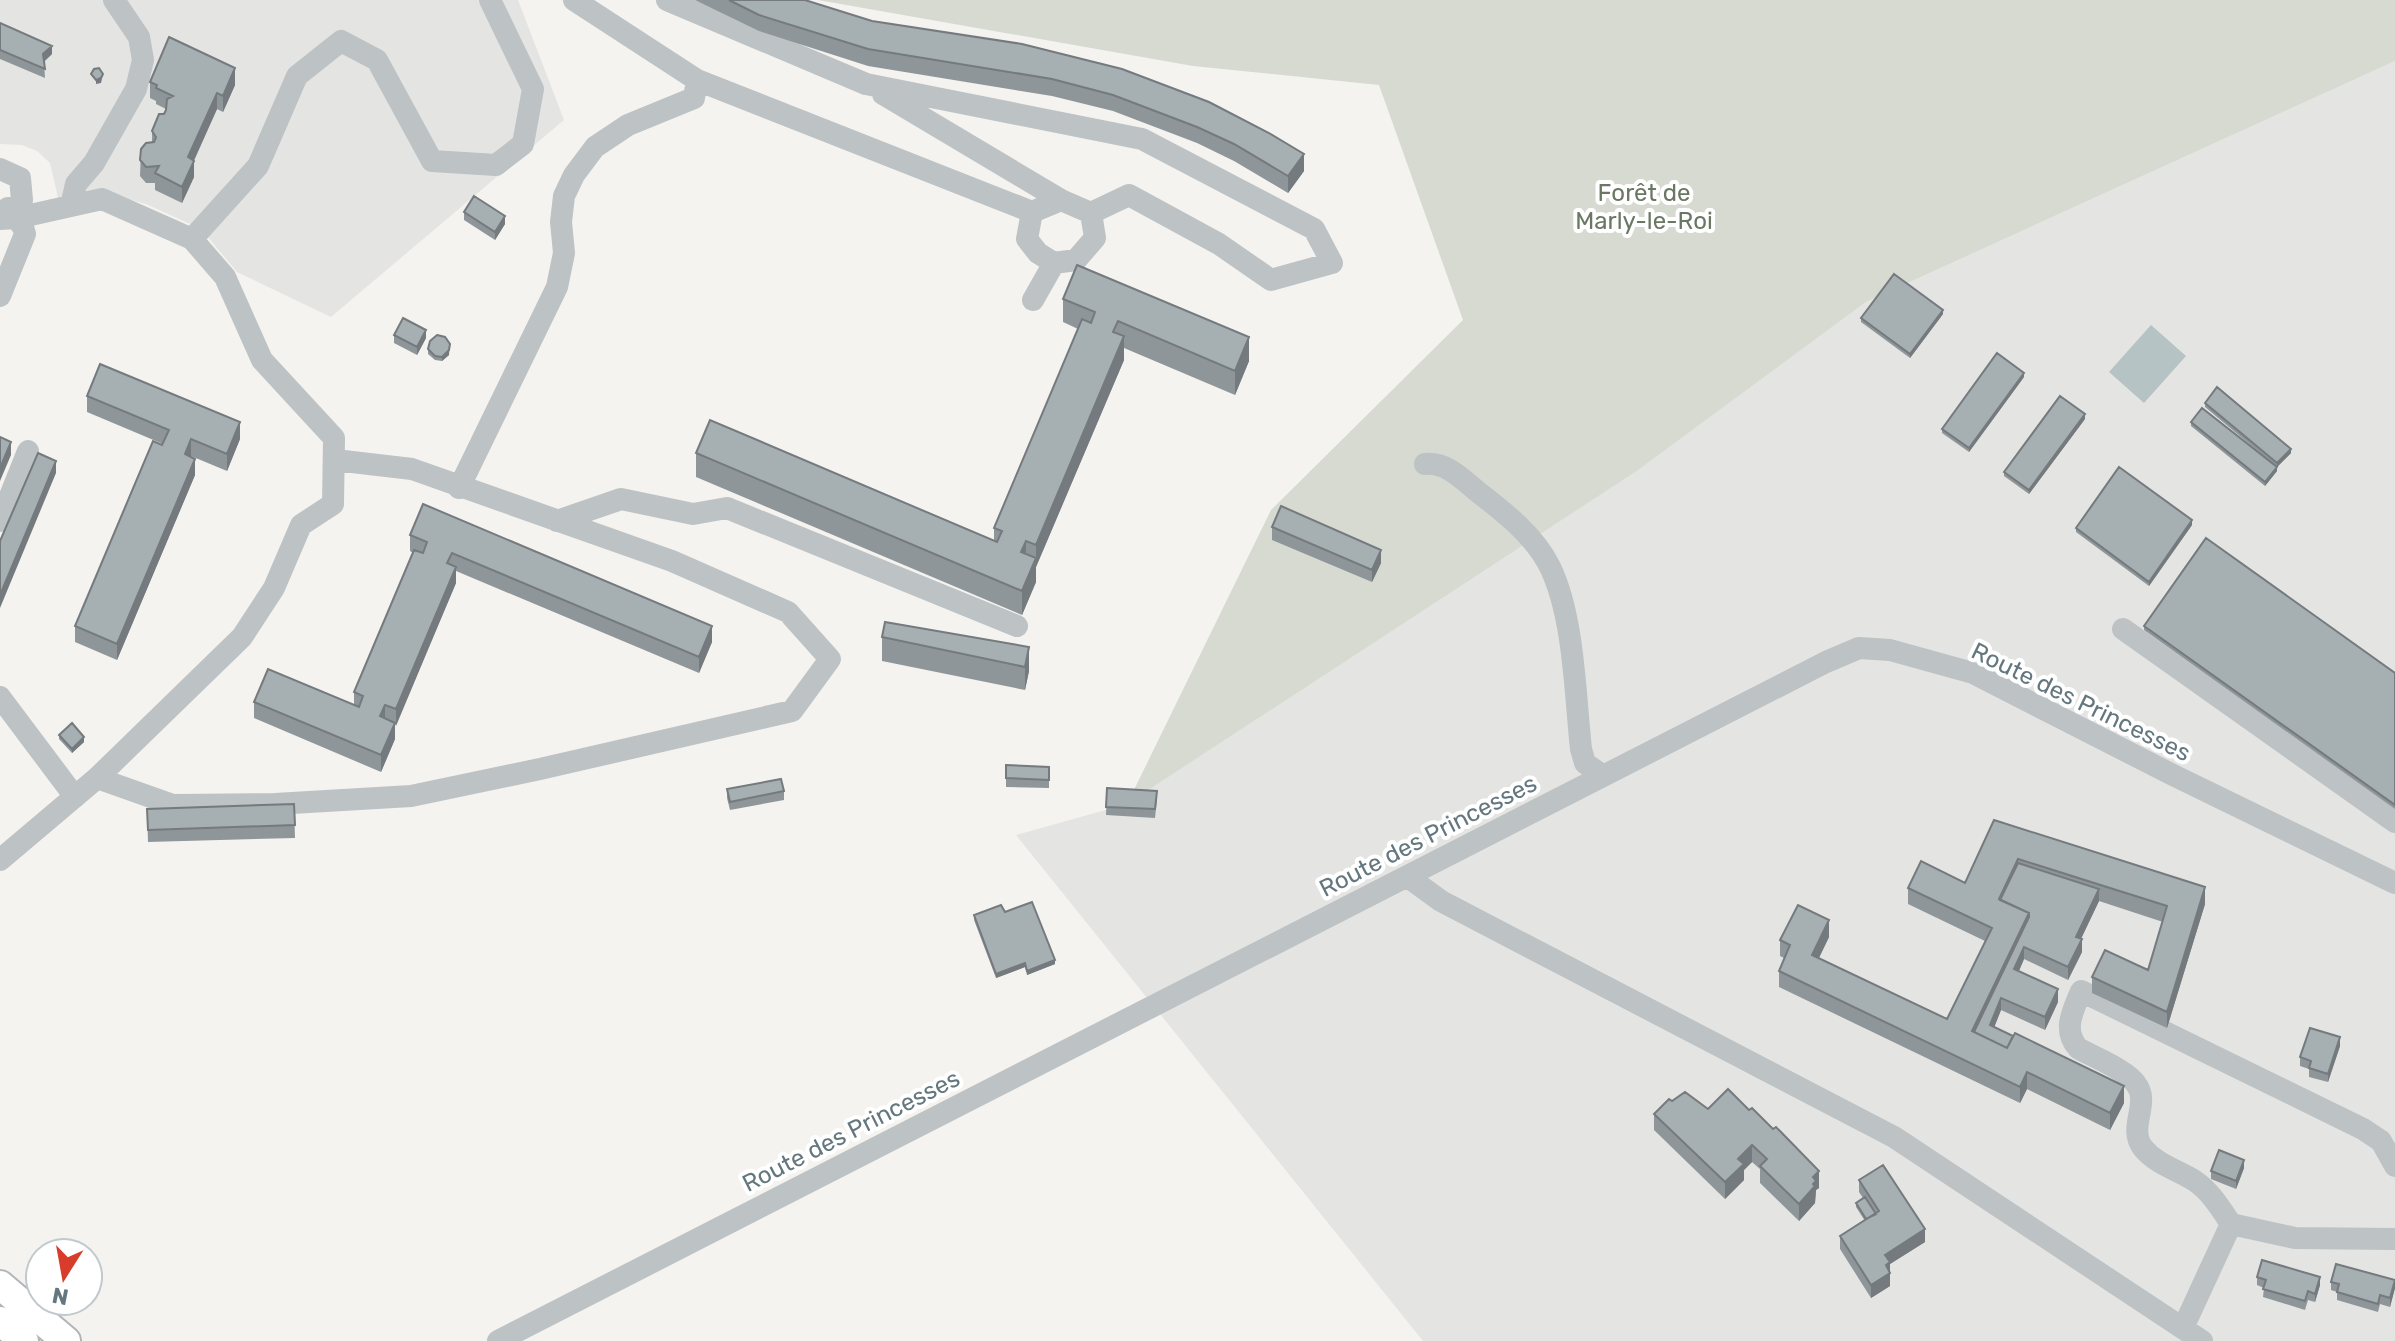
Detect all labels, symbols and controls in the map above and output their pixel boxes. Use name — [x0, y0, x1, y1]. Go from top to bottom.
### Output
park label: Forêt de Marly-le-Roi — [1575, 179, 1713, 235]
street label: Route des Princesses — [1967, 637, 2195, 767]
street label: Route des Princesses — [1315, 769, 1541, 903]
street label: Route des Princesses — [738, 1064, 964, 1198]
north arrow — [24, 1237, 104, 1317]
text: N — [50, 1281, 71, 1311]

